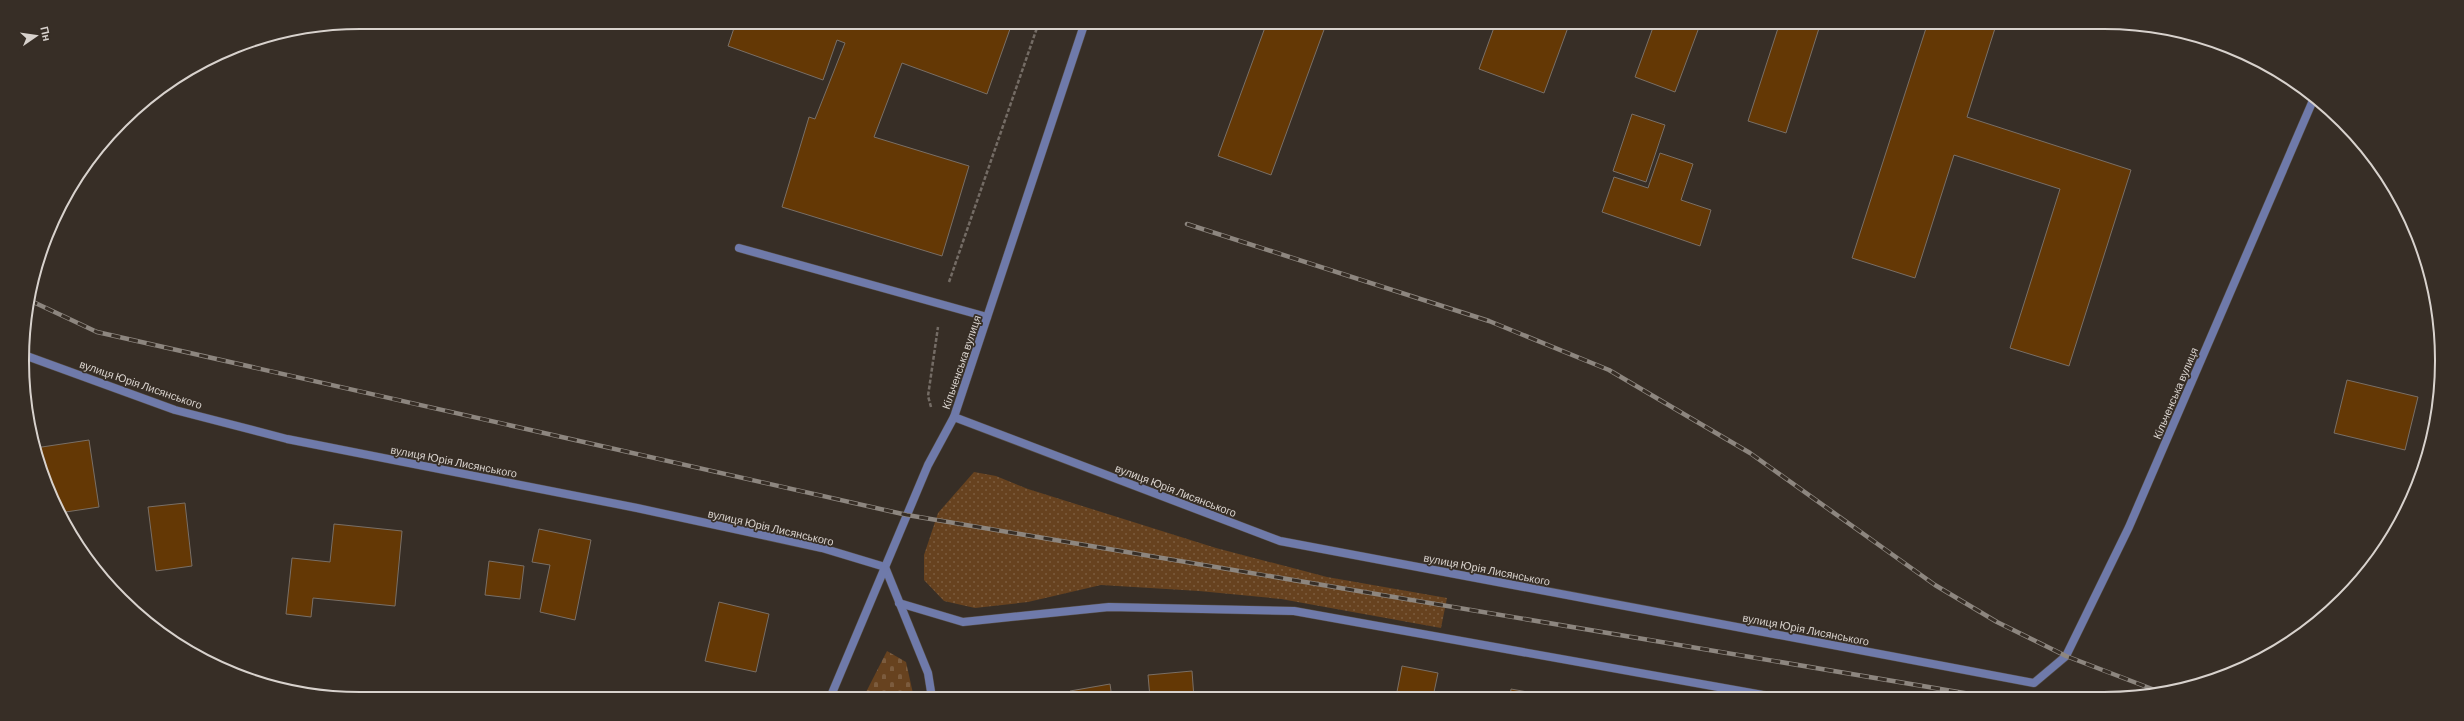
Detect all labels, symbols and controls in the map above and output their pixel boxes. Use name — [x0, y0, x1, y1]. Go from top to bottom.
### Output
north arrow — [16, 16, 56, 56]
text: Пн — [38, 25, 54, 42]
street label: Кільченська вулиця — [939, 313, 983, 411]
street label: Кільченська вулиця — [2150, 345, 2200, 441]
street label: вулиця Юрія Лисянського — [78, 357, 204, 411]
street label: вулиця Юрія Лисянського — [390, 442, 518, 480]
street label: вулиця Юрія Лисянського — [1114, 461, 1238, 519]
street label: вулиця Юрія Лисянського — [707, 506, 835, 548]
street label: вулиця Юрія Лисянського — [1423, 550, 1551, 588]
street label: вулиця Юрія Лисянського — [1742, 610, 1870, 648]

